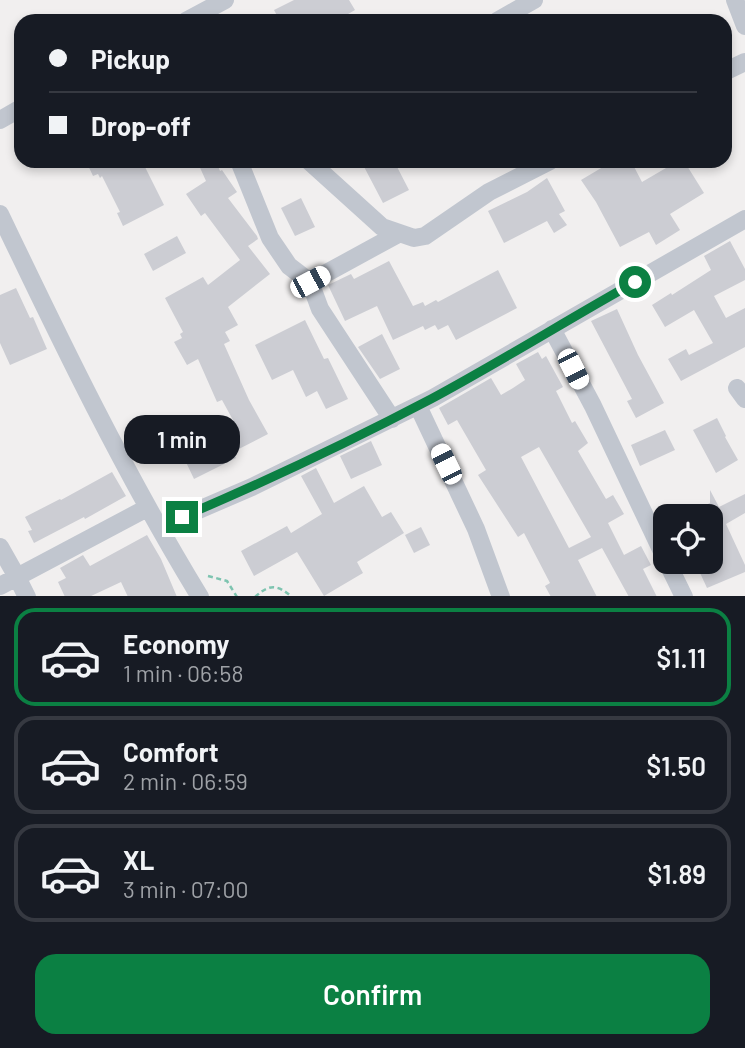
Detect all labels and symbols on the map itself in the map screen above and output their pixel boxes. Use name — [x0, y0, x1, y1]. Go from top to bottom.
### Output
car — [287, 263, 334, 301]
route start — [619, 266, 651, 298]
car — [555, 346, 592, 392]
callout: 1 min — [124, 416, 240, 464]
car — [428, 441, 465, 487]
route end — [166, 501, 198, 533]

